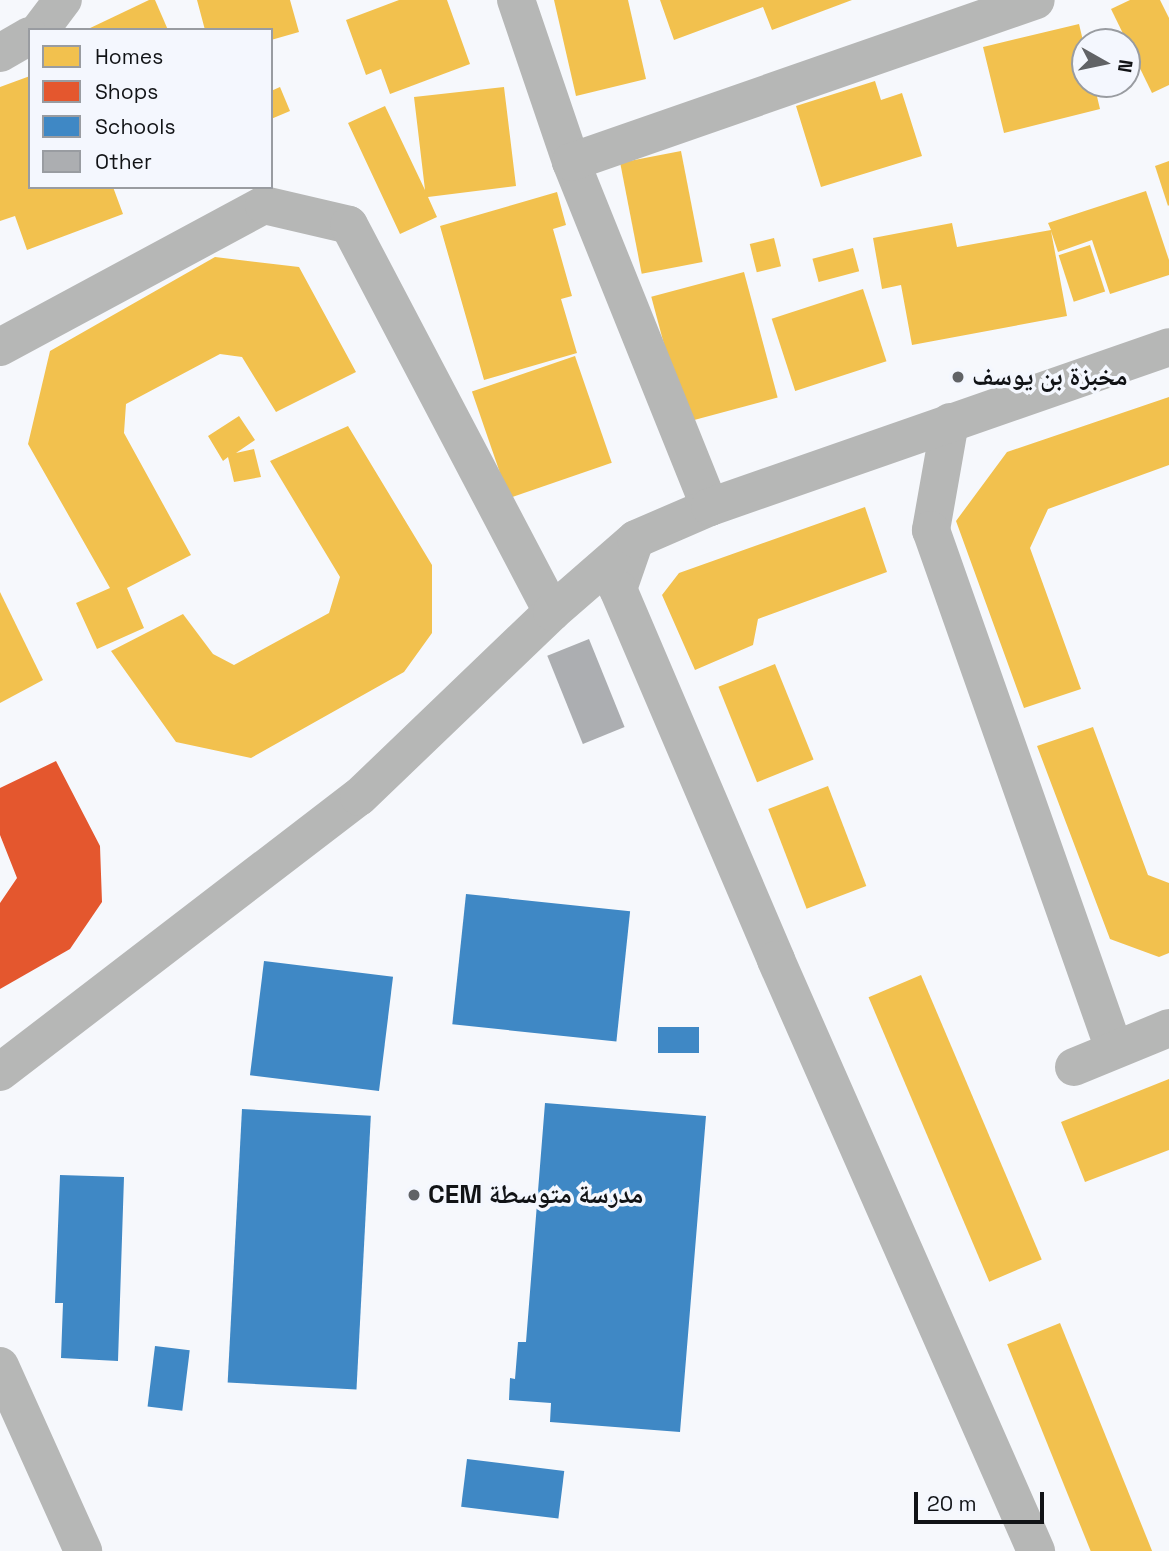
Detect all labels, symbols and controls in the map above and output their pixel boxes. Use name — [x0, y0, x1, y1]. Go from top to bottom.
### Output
legend — [28, 28, 273, 189]
north arrow — [1071, 28, 1141, 98]
text: Homes — [95, 43, 163, 70]
text: N — [1112, 58, 1139, 74]
text: Shops — [95, 78, 158, 105]
text: Schools — [95, 113, 175, 140]
text: Other — [95, 148, 152, 175]
place label: مخبزة بن یوسف — [972, 361, 1128, 393]
marker: مخبزة بن یوسف — [950, 369, 966, 385]
place label: CEM مدرسة متوسطة — [428, 1179, 643, 1211]
marker: CEM مدرسة متوسطة — [406, 1187, 422, 1203]
scale bar — [917, 1478, 1046, 1522]
text: 20 m — [927, 1490, 977, 1517]

